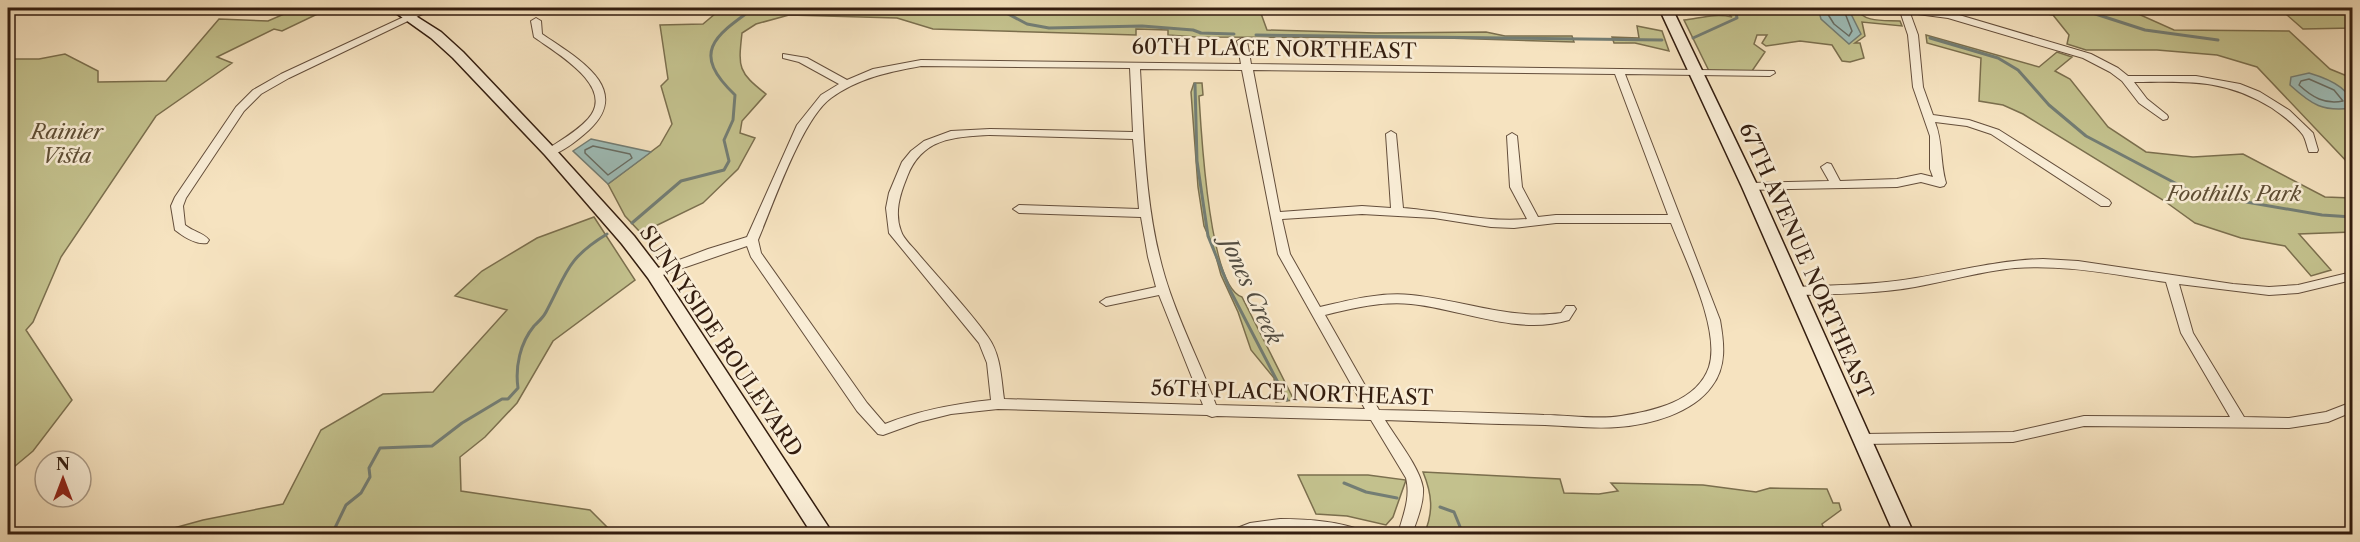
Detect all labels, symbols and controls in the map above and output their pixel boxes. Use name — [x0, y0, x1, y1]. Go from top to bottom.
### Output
street label: 60TH PLACE NORTHEAST — [1131, 34, 1417, 63]
park label: Rainier Vista — [29, 119, 104, 168]
street label: 67TH AVENUE NORTHEAST — [1734, 119, 1879, 403]
park label: Foothills Park — [2165, 181, 2301, 206]
street label: SUNNYSIDE BOULEVARD — [635, 220, 808, 461]
water label: Jones Creek — [1213, 228, 1288, 349]
street label: 56TH PLACE NORTHEAST — [1150, 375, 1434, 410]
north arrow — [33, 449, 93, 509]
text: N — [56, 454, 70, 474]

